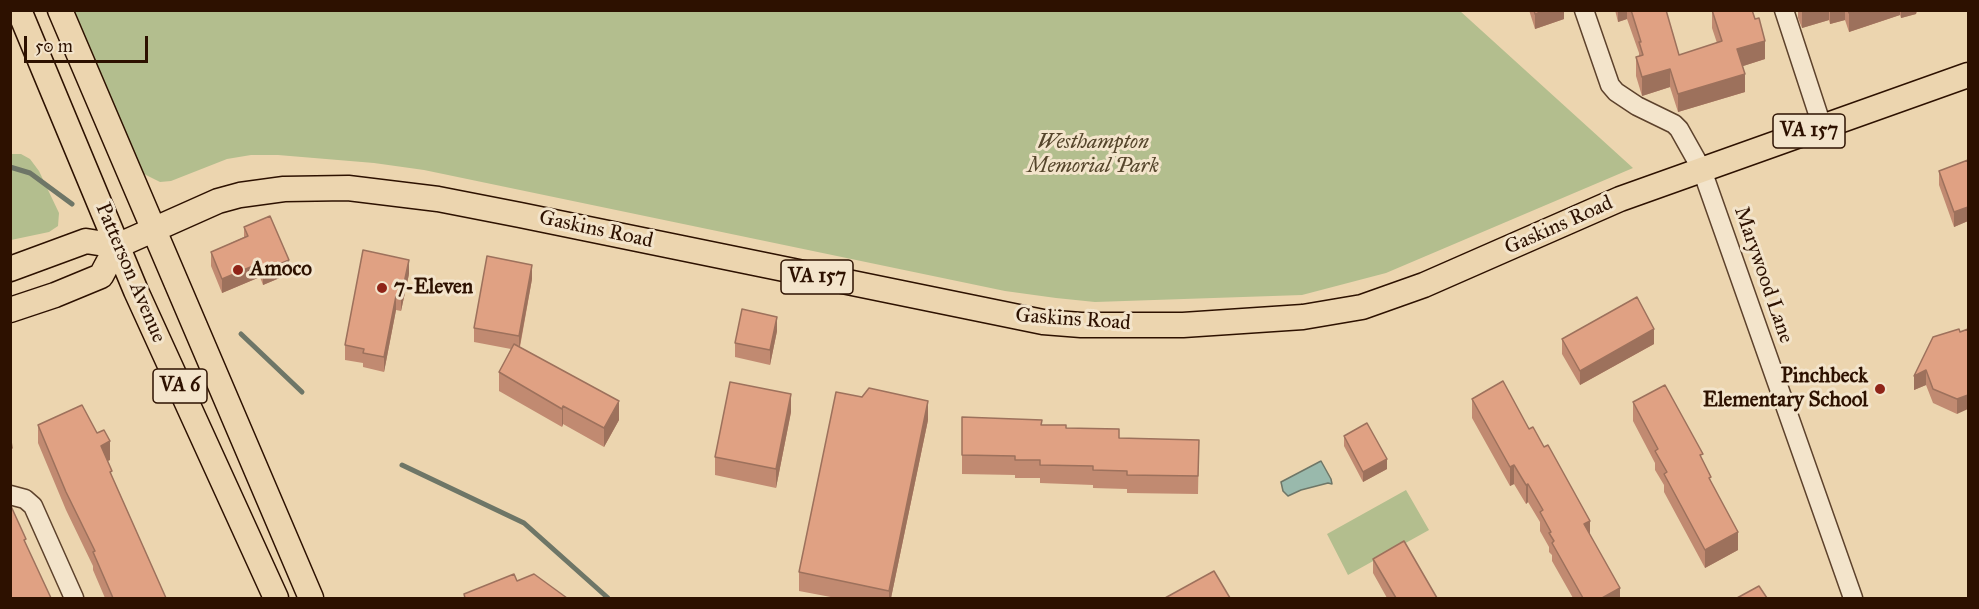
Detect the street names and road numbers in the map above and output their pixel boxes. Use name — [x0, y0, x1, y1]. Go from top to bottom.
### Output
road number: VA 157 — [1773, 114, 1845, 148]
street label: Gaskins Road — [1501, 191, 1617, 261]
street label: Patterson Avenue — [89, 199, 171, 347]
street label: Marywood Lane — [1728, 203, 1798, 347]
street label: Gaskins Road — [537, 206, 655, 254]
road number: VA 157 — [781, 260, 853, 294]
street label: Gaskins Road — [1014, 303, 1132, 337]
road number: VA 6 — [153, 369, 207, 403]

